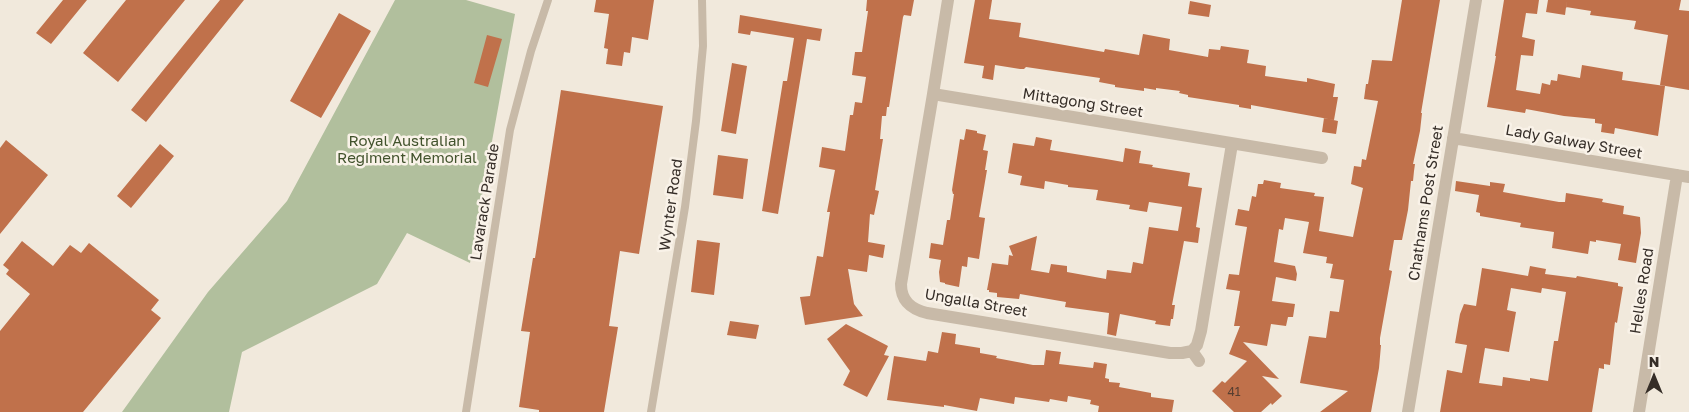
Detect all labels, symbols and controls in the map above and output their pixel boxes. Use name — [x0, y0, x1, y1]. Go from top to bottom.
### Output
street label: Mittagong Street — [1021, 85, 1145, 121]
street label: Lady Galway Street — [1504, 121, 1644, 163]
street label: Chathams Post Street — [1405, 124, 1447, 282]
park label: Royal Australian Regiment Memorial — [337, 132, 477, 167]
street label: Lavarack Parade — [467, 142, 503, 262]
street label: Wynter Road — [656, 158, 686, 252]
street label: Helles Road — [1626, 247, 1658, 335]
street label: Ungalla Street — [923, 285, 1029, 321]
north arrow — [1629, 352, 1679, 402]
text: N — [1649, 353, 1659, 370]
house number: 41 — [1227, 385, 1241, 399]

